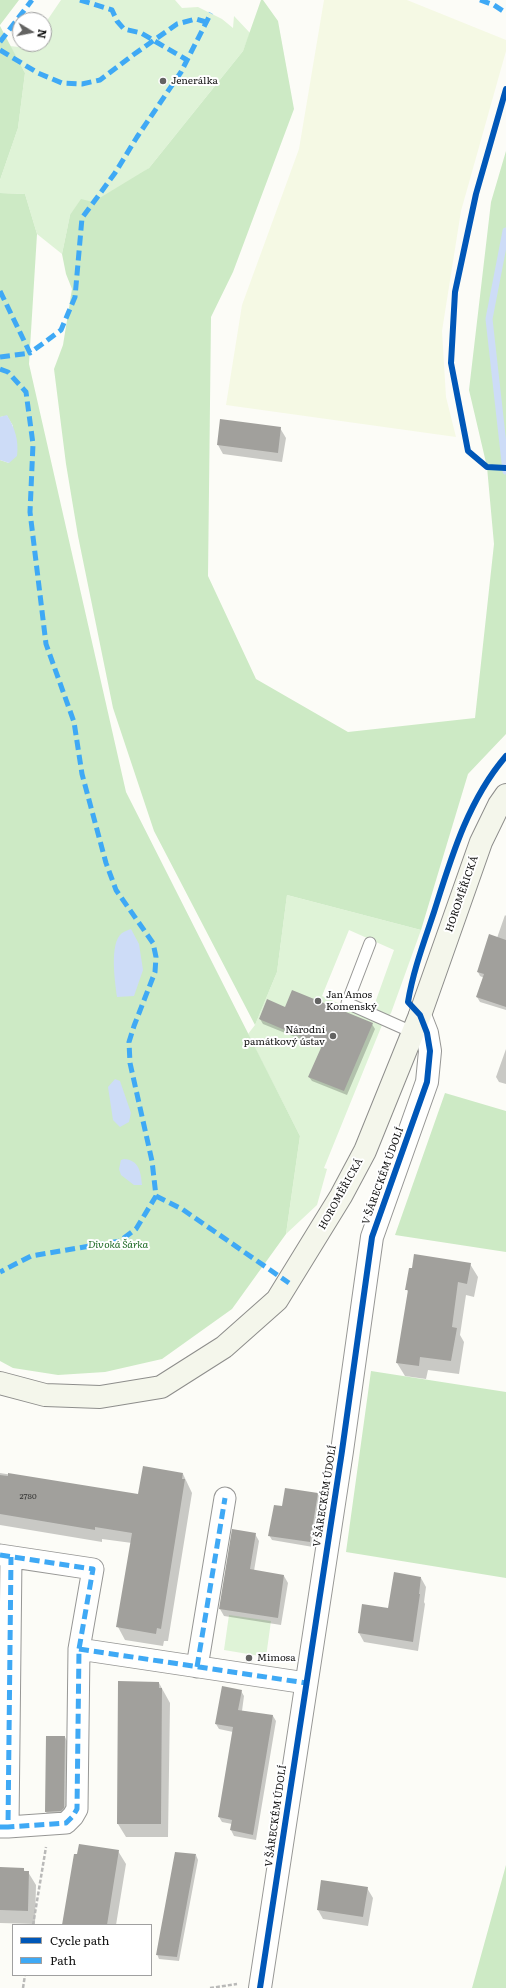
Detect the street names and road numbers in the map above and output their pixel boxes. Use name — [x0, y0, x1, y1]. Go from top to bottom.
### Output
street label: HOROMĚŘICKÁ — [443, 854, 481, 934]
street label: V ŠÁRECKÉM ÚDOLÍ — [360, 1126, 406, 1226]
street label: HOROMĚŘICKÁ — [316, 1156, 366, 1232]
street label: V ŠÁRECKÉM ÚDOLÍ — [311, 1444, 339, 1548]
street label: V ŠÁRECKÉM ÚDOLÍ — [263, 1764, 289, 1868]

